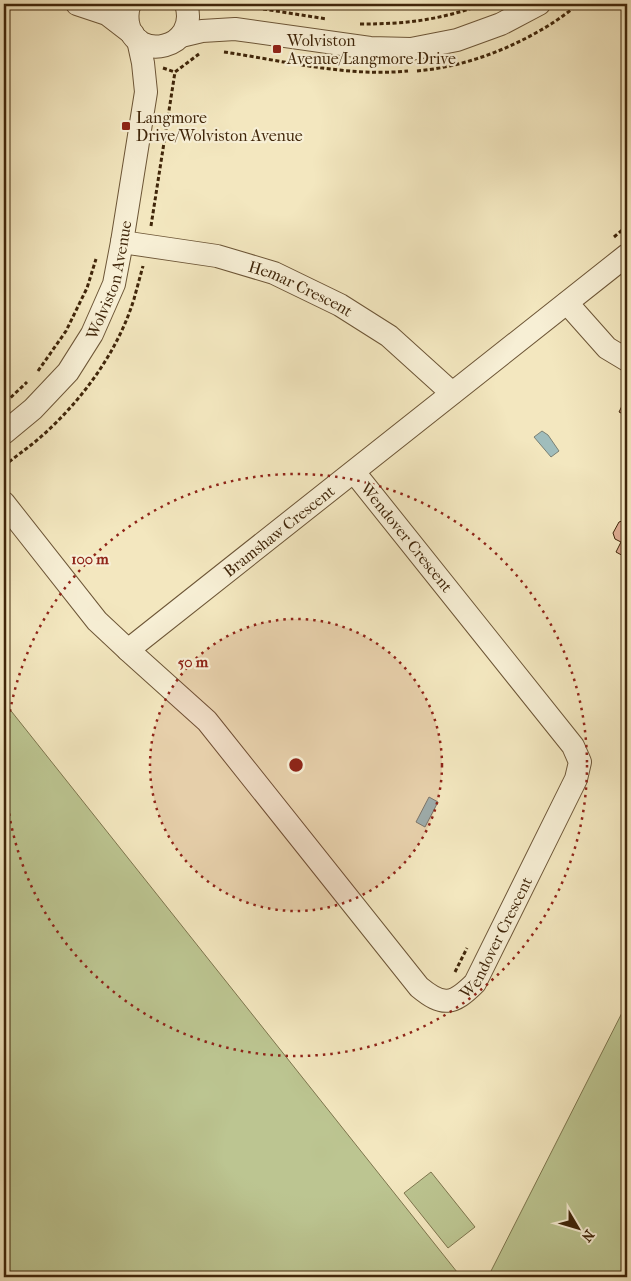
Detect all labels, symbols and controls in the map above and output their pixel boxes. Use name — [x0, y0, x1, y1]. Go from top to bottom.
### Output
place label: Wolviston Avenue/Langmore Drive — [286, 31, 456, 68]
marker: Wolviston Avenue/Langmore Drive — [271, 43, 283, 55]
place label: Langmore Drive/Wolviston Avenue — [136, 108, 303, 145]
marker: Langmore Drive/Wolviston Avenue — [120, 120, 132, 132]
street label: Wolviston Avenue — [82, 219, 135, 343]
street label: Hemar Crescent — [246, 257, 356, 321]
street label: Wendover Crescent — [356, 478, 457, 596]
street label: Bramshaw Crescent — [220, 481, 339, 581]
text: 100 m — [71, 550, 109, 568]
text: 50 m — [178, 653, 209, 671]
centre of rings — [287, 756, 305, 774]
street label: Wendover Crescent — [455, 873, 536, 1003]
north arrow — [554, 1204, 604, 1254]
text: N — [578, 1226, 598, 1245]

